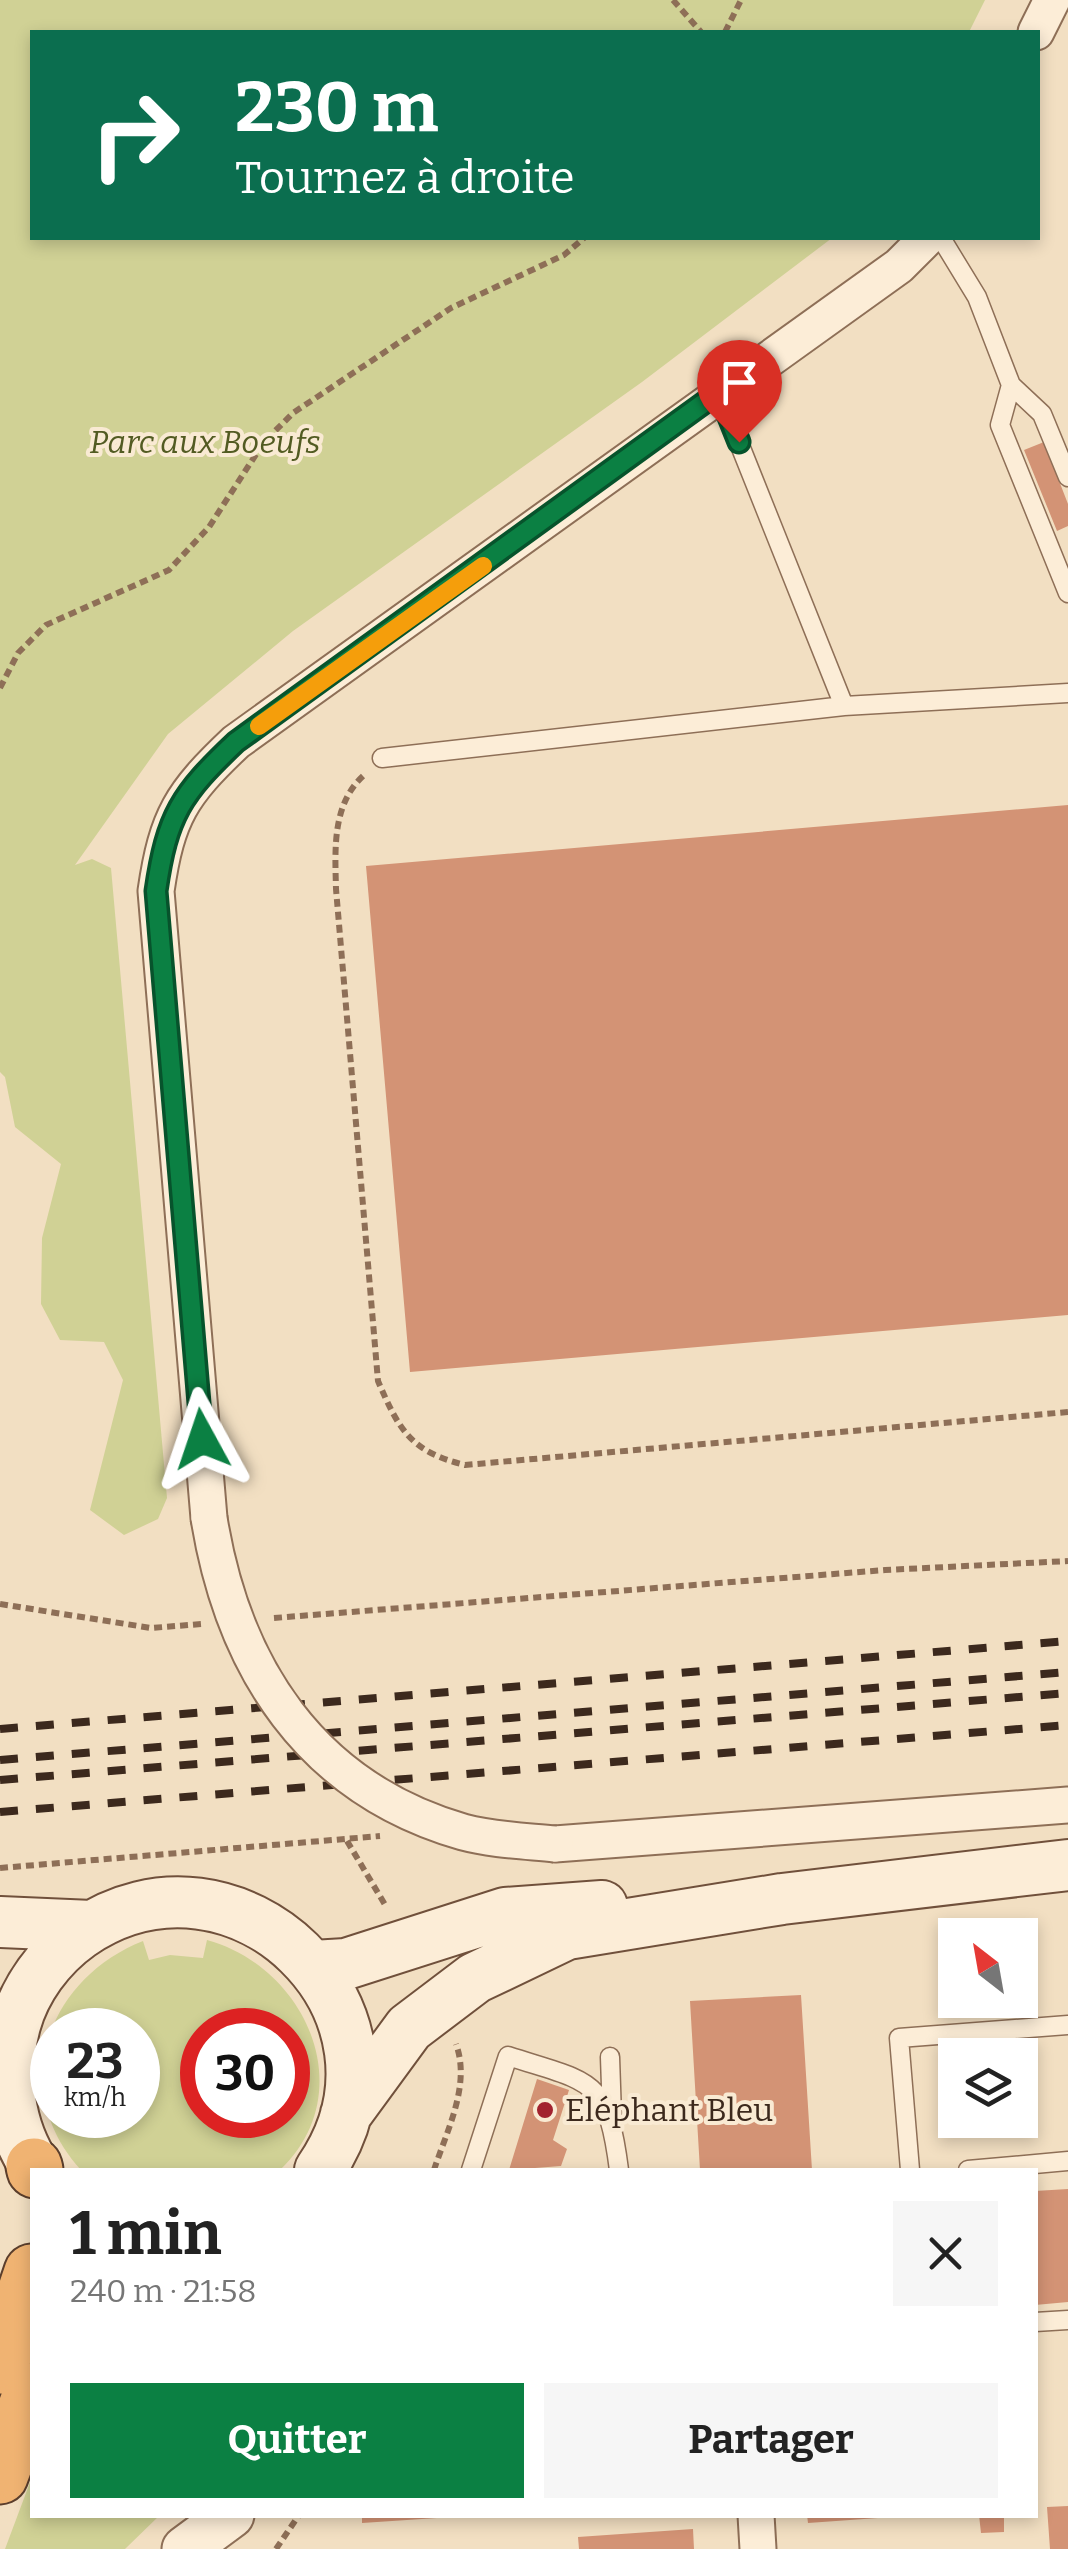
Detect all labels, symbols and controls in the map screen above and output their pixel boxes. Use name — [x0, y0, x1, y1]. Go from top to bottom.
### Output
text: 230 m — [235, 66, 439, 150]
icon: right — [70, 70, 200, 200]
text: Tournez à droite — [235, 151, 575, 205]
pin — [697, 340, 782, 443]
icon: arrive — [712, 355, 767, 410]
park label: Parc aux Boeufs — [89, 423, 321, 461]
position arrow — [150, 1387, 254, 1491]
north arrow — [938, 1918, 1038, 2018]
map controls — [938, 1918, 1038, 2138]
speed limit sign: 30 — [180, 2008, 310, 2138]
text: 23 — [67, 2031, 123, 2091]
button: layers — [938, 2038, 1038, 2138]
text: km/h — [64, 2083, 126, 2113]
place label: Eléphant Bleu — [565, 2091, 773, 2129]
marker: Eléphant Bleu — [534, 2099, 556, 2121]
text: 1 min — [70, 2198, 222, 2270]
button: close — [893, 2201, 998, 2306]
text: 240 m · 21:58 — [70, 2272, 257, 2310]
button: Quitter — [70, 2383, 524, 2498]
button: Partager — [544, 2383, 998, 2498]

